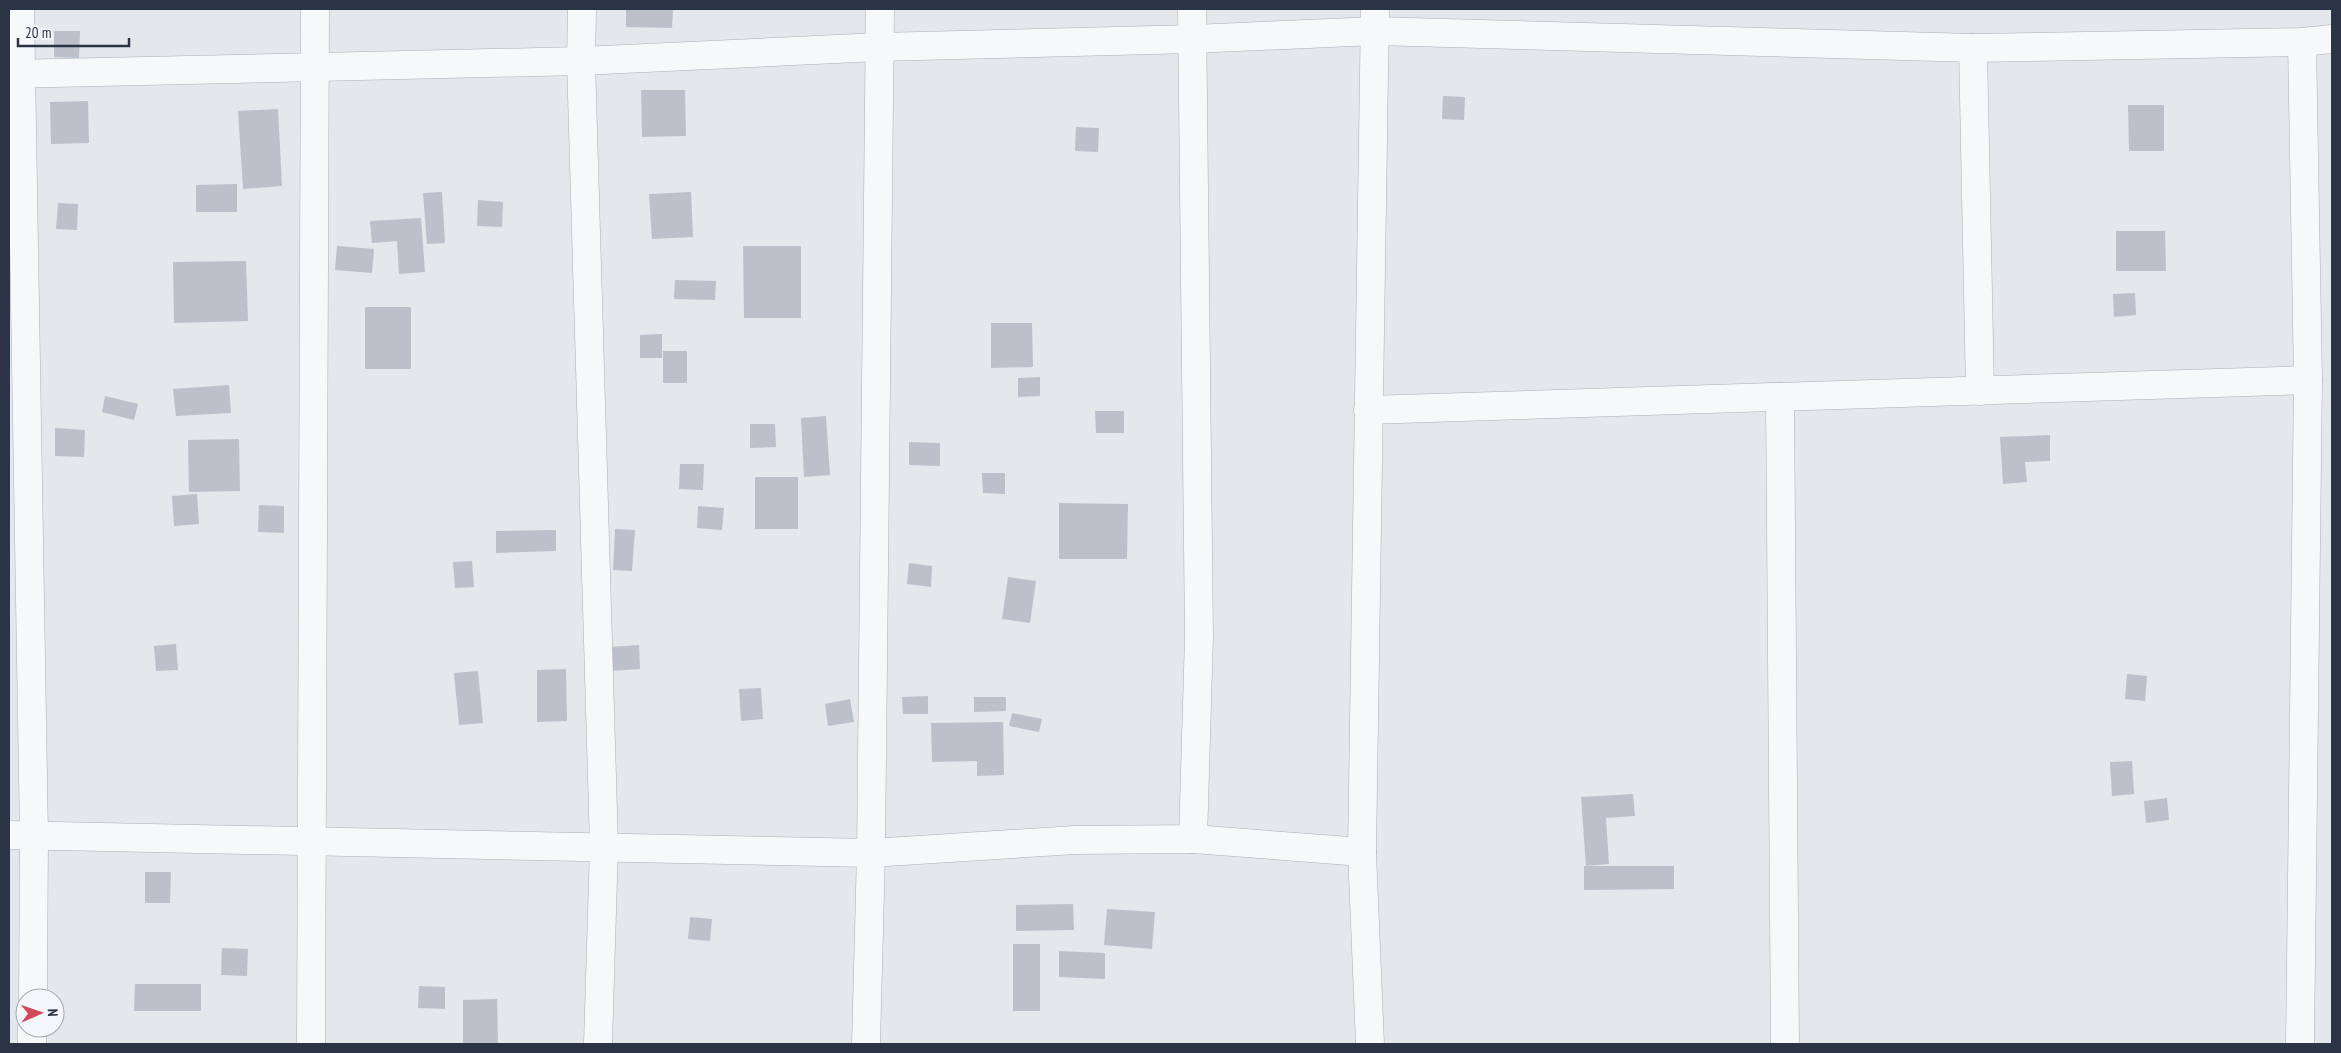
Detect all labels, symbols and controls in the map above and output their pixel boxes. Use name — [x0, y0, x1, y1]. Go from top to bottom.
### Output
scale bar — [18, 15, 129, 47]
text: 20 m — [25, 23, 51, 42]
north arrow — [15, 988, 65, 1038]
text: N — [44, 1008, 62, 1017]

